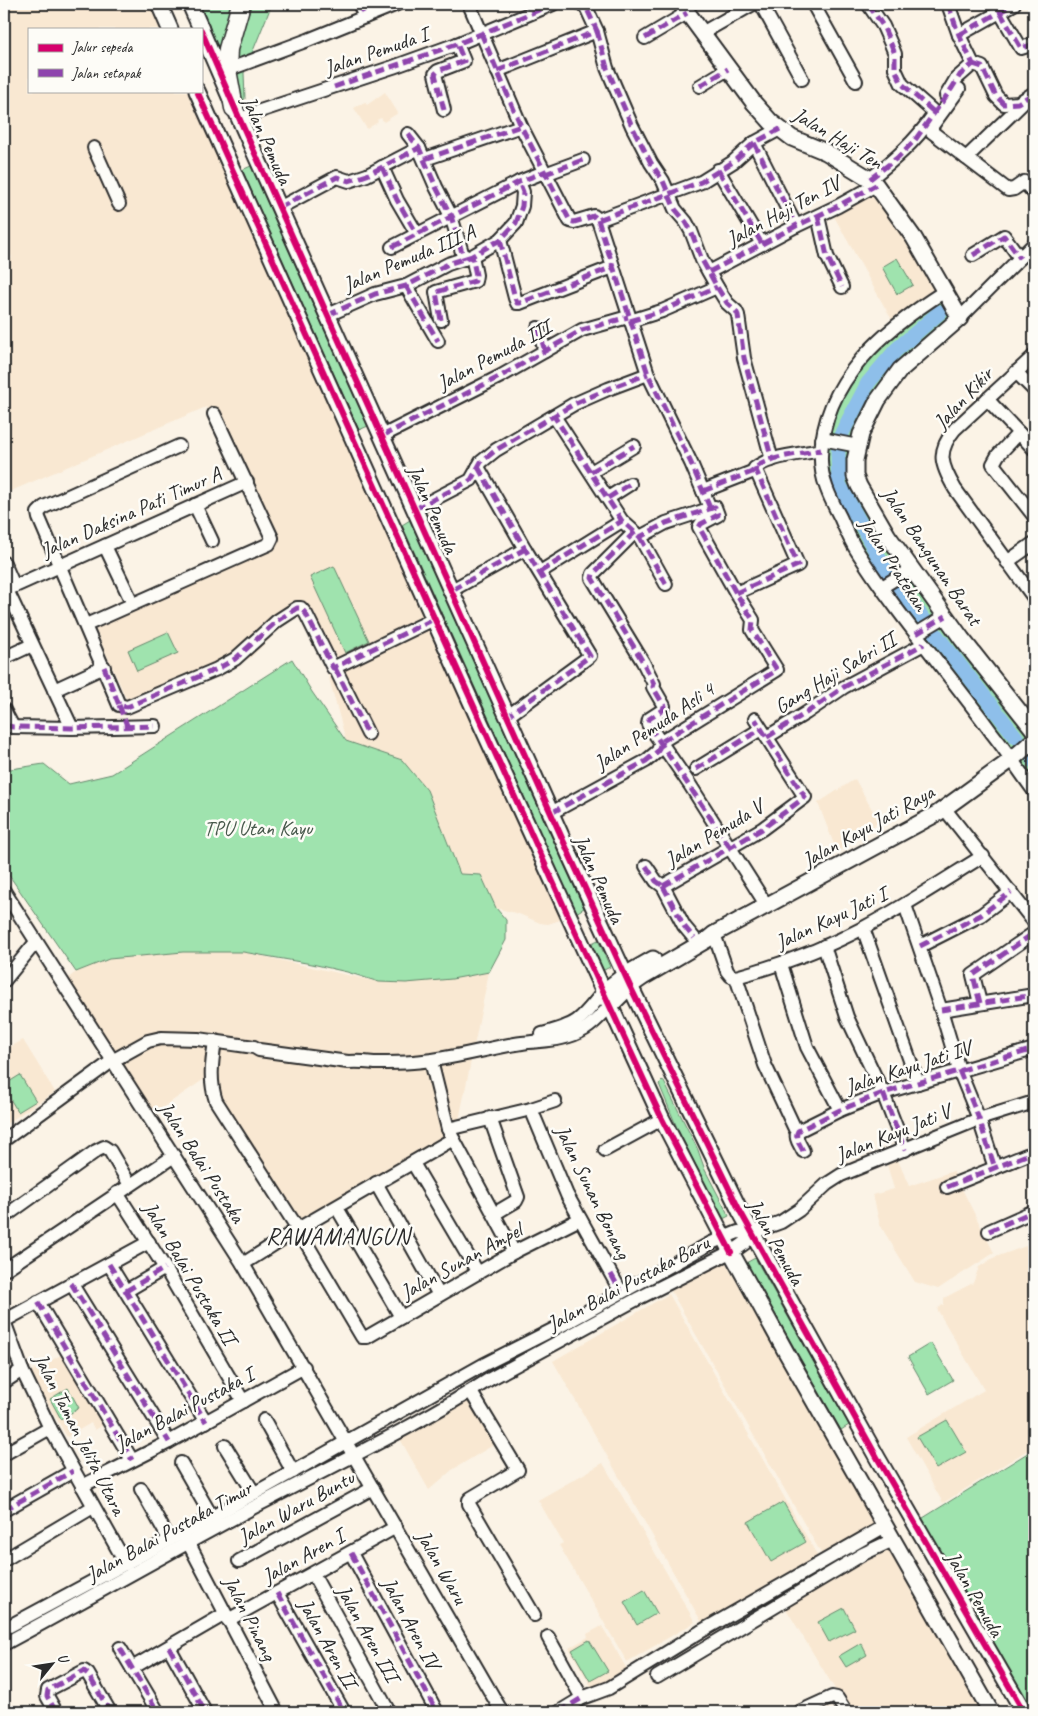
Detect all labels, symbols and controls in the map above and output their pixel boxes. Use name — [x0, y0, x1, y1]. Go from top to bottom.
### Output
street label: Jalan Pemuda I — [320, 20, 436, 81]
legend — [28, 28, 202, 92]
text: Jalur sepeda — [71, 38, 134, 57]
text: Jalan setapak — [71, 64, 142, 83]
street label: Jalan Pemuda — [236, 91, 299, 190]
street label: Jalan Haji Ten — [788, 101, 888, 175]
street label: Jalan Haji Ten IV — [721, 169, 847, 252]
street label: Jalan Pemuda III A — [338, 218, 480, 298]
street label: Jalan Pemuda III — [432, 312, 559, 396]
street label: Jalan Kikir — [927, 360, 1000, 435]
street label: Jalan Daksina Pati Timur A — [36, 460, 226, 564]
street label: Jalan Pemuda — [402, 460, 465, 559]
street label: Jalan Bangunan Barat — [876, 481, 989, 632]
street label: Jalan Pratekan — [853, 511, 935, 617]
street label: Gang Haji Sabri II — [770, 624, 904, 719]
street label: Jalan Pemuda Asli 4 — [588, 675, 721, 776]
street label: Jalan Kayu Jati Raya — [797, 778, 940, 873]
street label: Jalan Pemuda V — [659, 792, 771, 873]
park label: TPU Utan Kayu — [204, 815, 314, 841]
street label: Jalan Pemuda — [568, 830, 631, 929]
street label: Jalan Kayu Jati I — [770, 879, 895, 955]
street label: Jalan Kayu Jati IV — [841, 1033, 978, 1100]
street label: Jalan Balai Pustaka — [153, 1096, 252, 1229]
street label: Jalan Kayu Jati V — [831, 1097, 958, 1168]
street label: Jalan Sunan Bonang — [549, 1120, 637, 1265]
street label: Jalan Pemuda — [741, 1194, 811, 1291]
street label: Jalan Balai Pustaka II — [137, 1196, 245, 1353]
street label: Jalan Sunan Ampel — [395, 1215, 529, 1306]
district label: RAWAMANGUN — [266, 1221, 413, 1251]
street label: Jalan Balai Pustaka Baru — [542, 1229, 714, 1337]
street label: Jalan Taman Jelita Utara — [28, 1348, 133, 1521]
street label: Jalan Balai Pustaka I — [109, 1359, 262, 1457]
street label: Jalan Waru Buntu — [233, 1464, 360, 1550]
street label: Jalan Balai Pustaka Timur — [81, 1474, 258, 1588]
street label: Jalan Aren I — [257, 1521, 353, 1590]
street label: Jalan Waru — [410, 1525, 474, 1610]
street label: Jalan Pemuda — [940, 1546, 1011, 1643]
street label: Jalan Pinang — [217, 1571, 283, 1666]
street label: Jalan Aren IV — [376, 1572, 448, 1677]
street label: Jalan Aren III — [330, 1579, 407, 1690]
street label: Jalan Aren II — [292, 1593, 365, 1696]
north arrow — [28, 1638, 78, 1688]
text: U — [54, 1651, 73, 1668]

